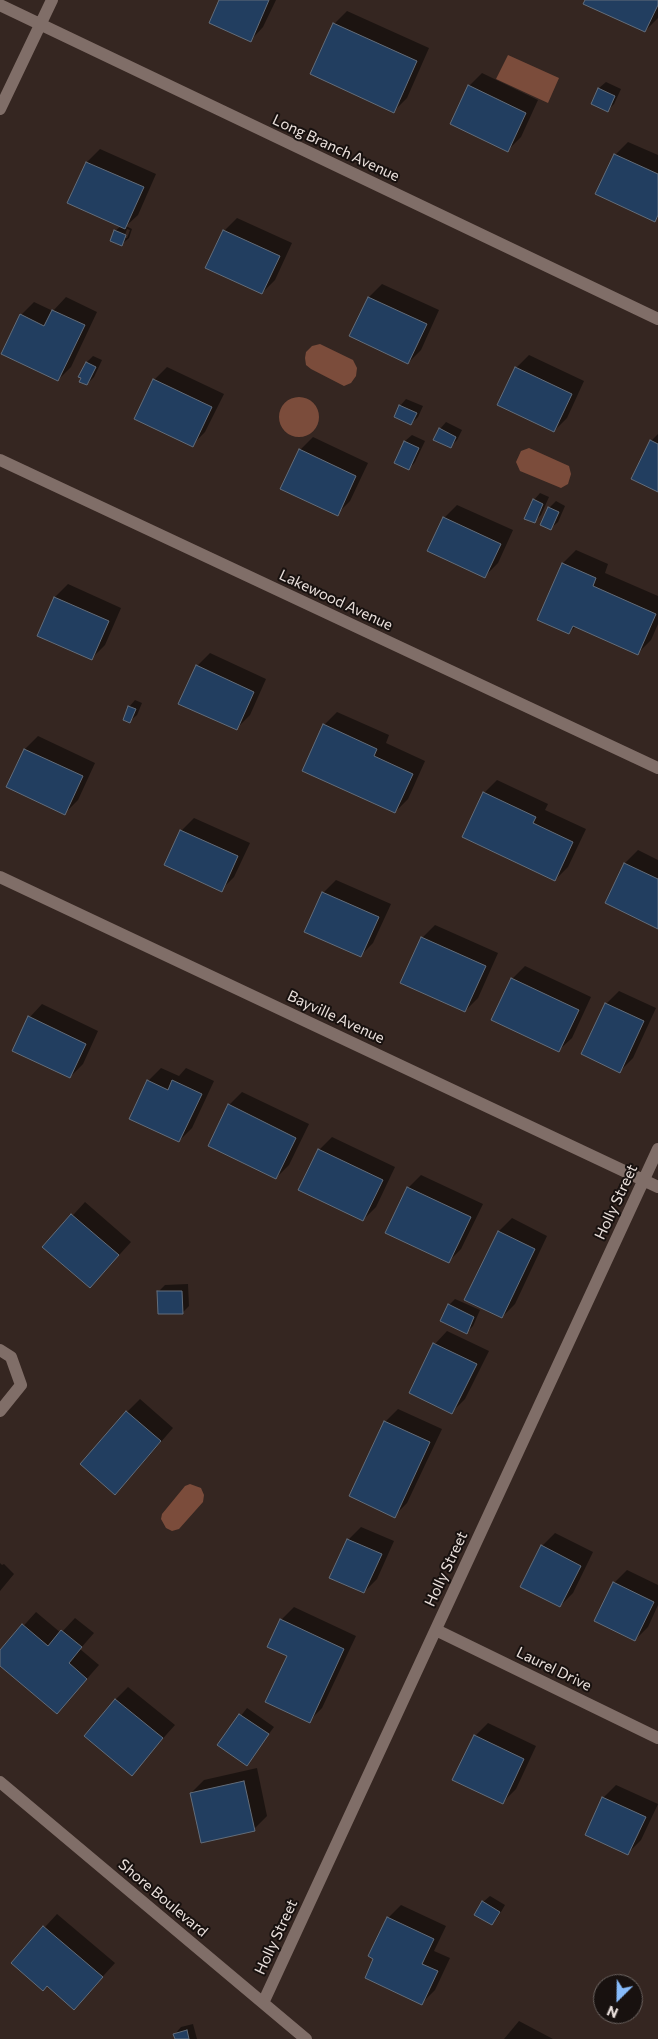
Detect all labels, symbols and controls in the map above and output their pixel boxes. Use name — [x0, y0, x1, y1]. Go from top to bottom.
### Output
street label: Long Branch Avenue — [270, 111, 402, 185]
street label: Lakewood Avenue — [276, 566, 396, 634]
street label: Bayville Avenue — [285, 987, 387, 1047]
street label: Holly Street — [591, 1162, 641, 1242]
street label: Holly Street — [421, 1529, 471, 1609]
street label: Laurel Drive — [513, 1643, 595, 1695]
street label: Shore Boulevard — [115, 1855, 211, 1941]
street label: Holly Street — [251, 1897, 301, 1977]
north arrow — [593, 1974, 643, 2024]
text: N — [604, 2002, 620, 2022]

